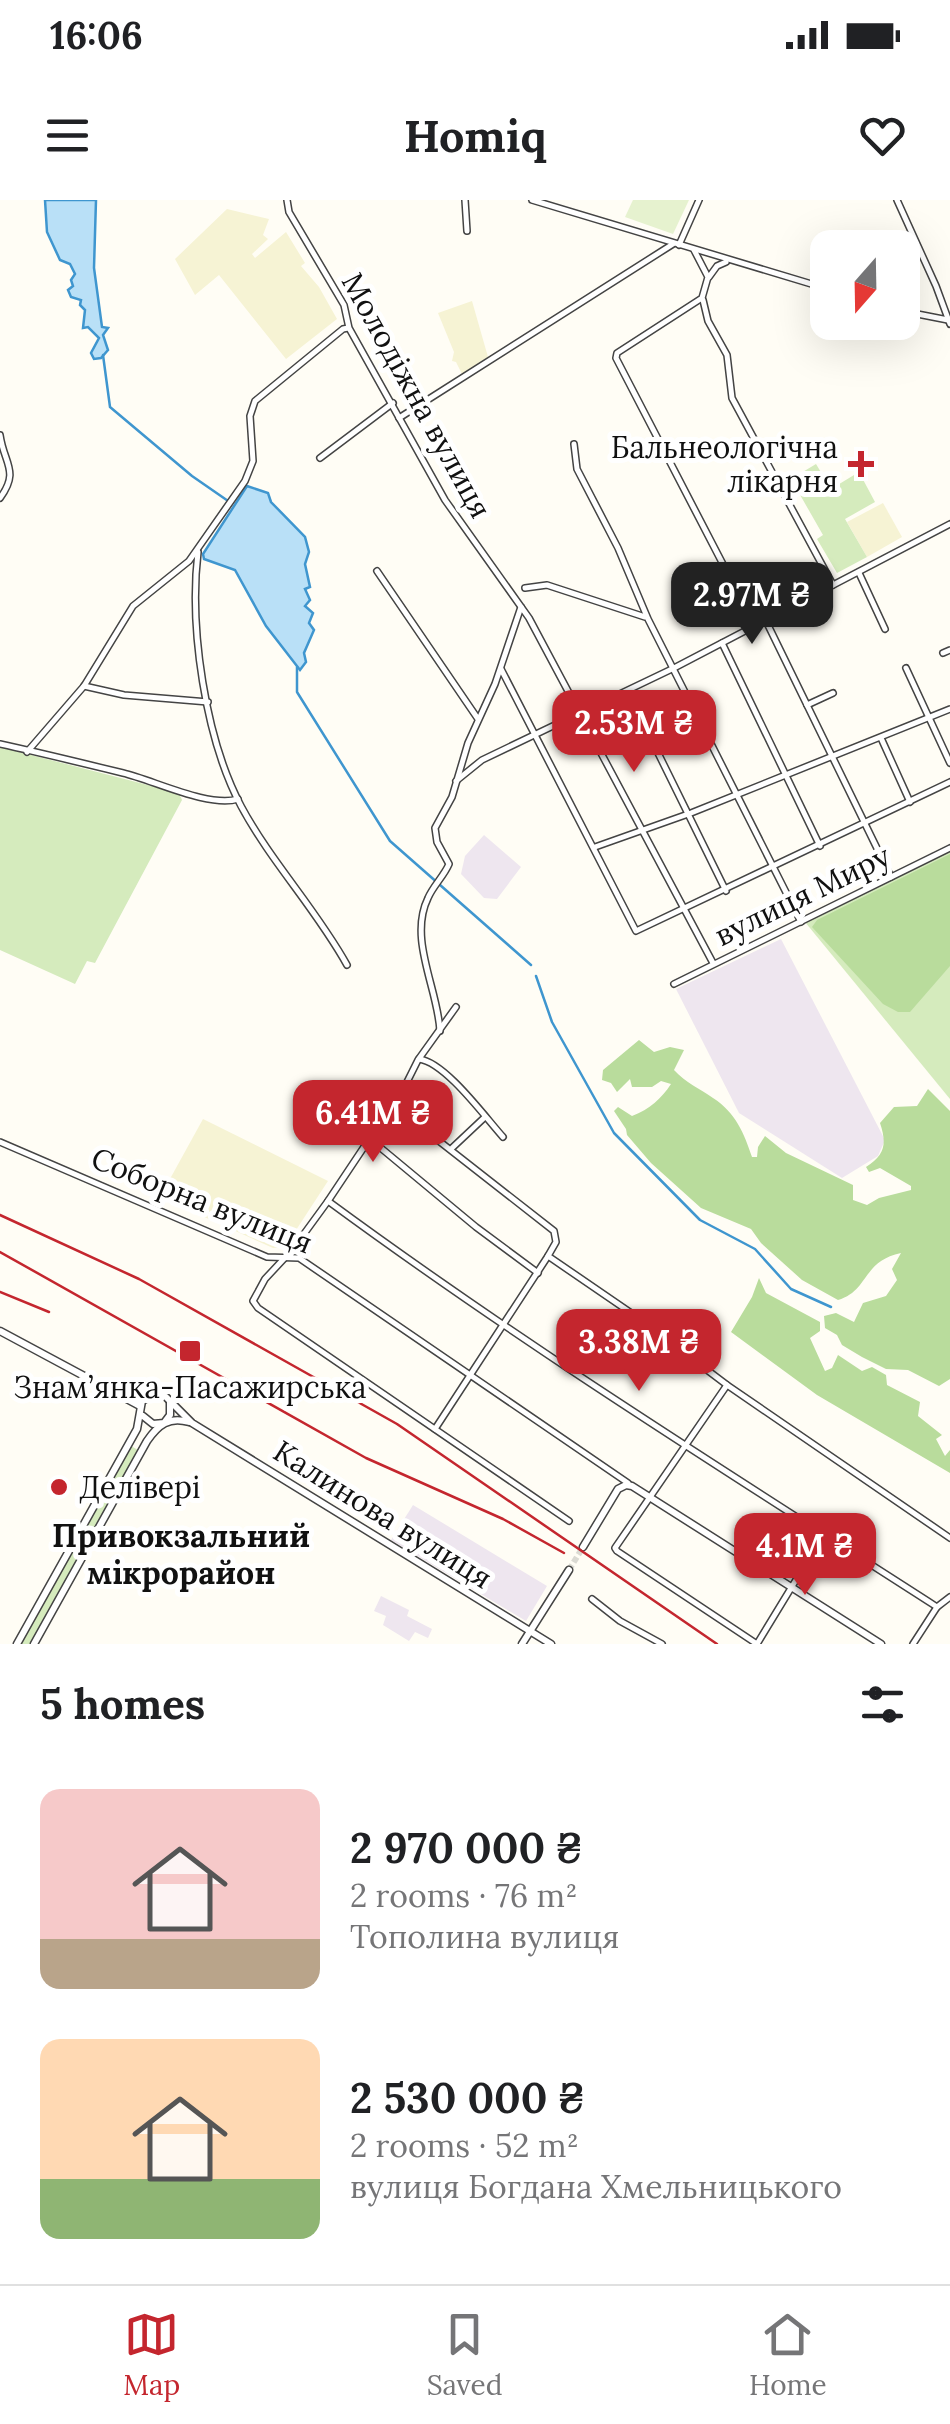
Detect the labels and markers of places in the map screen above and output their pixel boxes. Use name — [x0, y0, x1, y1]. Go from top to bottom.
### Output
place label: Бальнеологічна лікарня — [611, 428, 838, 500]
marker: Бальнеологічна лікарня — [848, 451, 874, 477]
pin: 2.97M ₴ — [660, 562, 844, 647]
pin: 2.53M ₴ — [542, 690, 726, 775]
pin: 6.41M ₴ — [281, 1080, 465, 1165]
pin: 3.38M ₴ — [547, 1309, 731, 1394]
marker: Знам’янка-Пасажирська — [177, 1338, 203, 1364]
place label: Знам’янка-Пасажирська — [14, 1368, 366, 1406]
place label: Делівері — [79, 1468, 200, 1506]
marker: Делівері — [48, 1476, 70, 1498]
pin: 4.1M ₴ — [724, 1513, 886, 1598]

